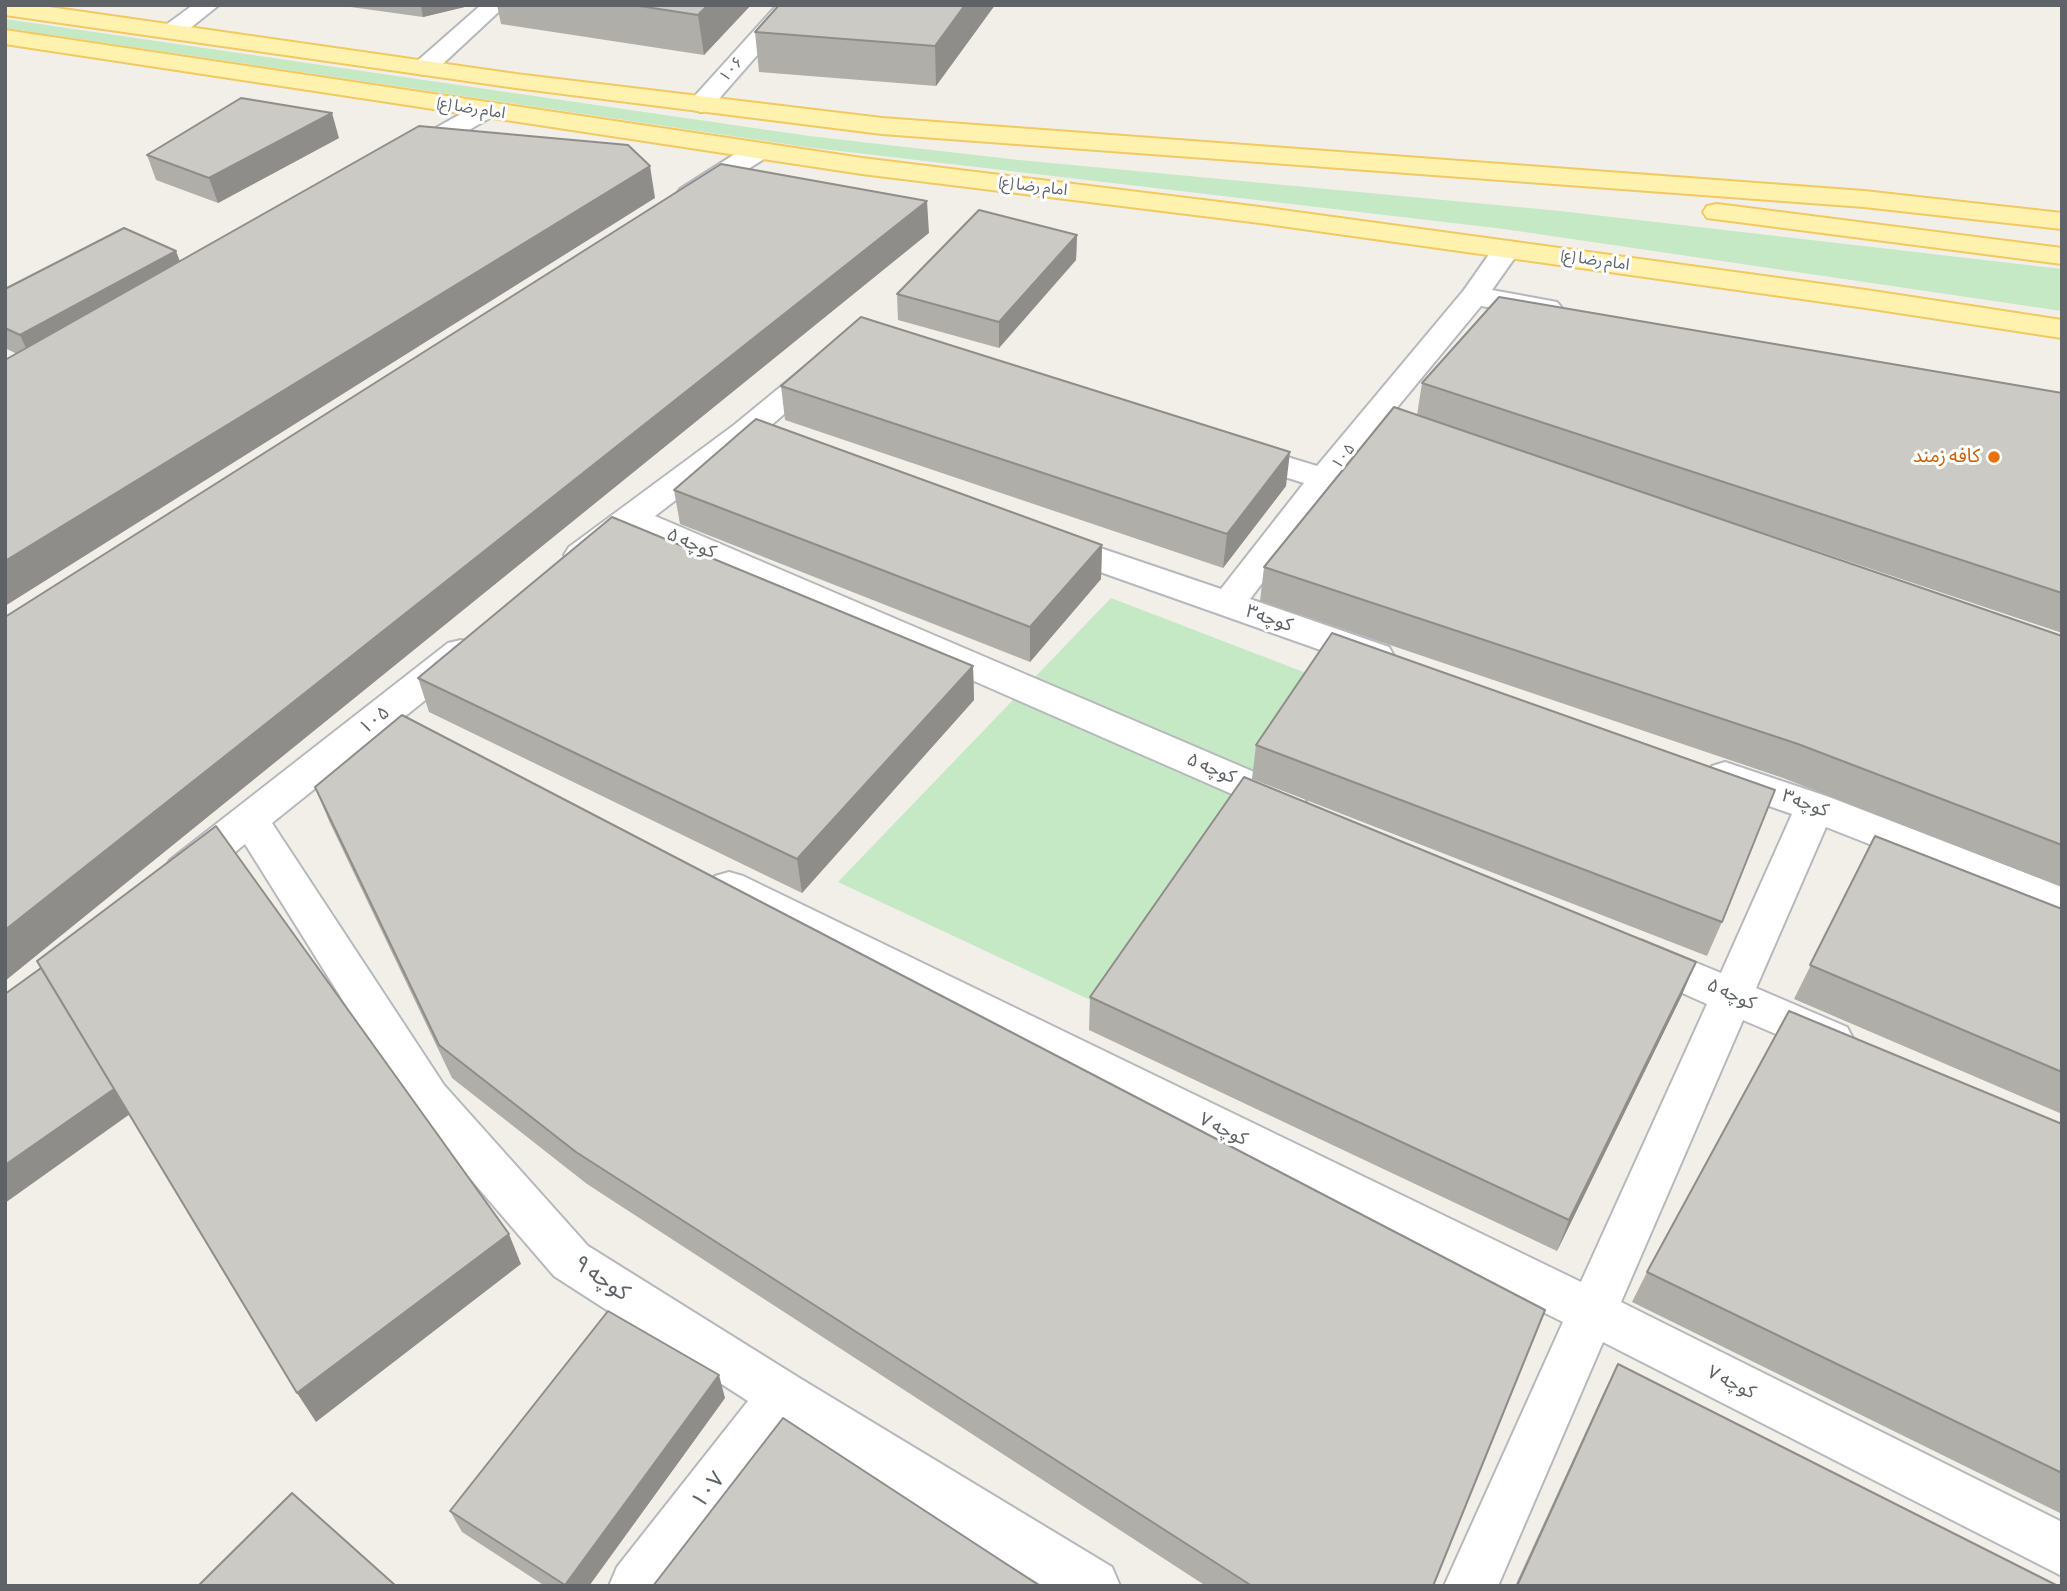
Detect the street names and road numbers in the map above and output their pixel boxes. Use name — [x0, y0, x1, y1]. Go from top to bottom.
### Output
street label: ۱۰۶ — [716, 53, 748, 87]
street label: امام رضا (ع) — [435, 94, 507, 124]
street label: امام رضا (ع) — [997, 173, 1069, 201]
street label: امام رضا (ع) — [1559, 247, 1631, 275]
street label: ۱۰۵ — [1328, 440, 1360, 474]
street label: کوچه ۵ — [663, 524, 719, 564]
street label: کوچه۳ — [1243, 600, 1295, 638]
street label: ۱۰۵ — [355, 702, 395, 740]
street label: کوچه ۵ — [1183, 749, 1239, 789]
street label: کوچه۳ — [1779, 785, 1831, 823]
street label: کوچه ۵ — [1703, 974, 1759, 1016]
street label: کوچه ۷ — [1195, 1109, 1251, 1151]
street label: کوچه ۹ — [568, 1250, 634, 1308]
street label: کوچه ۷ — [1703, 1361, 1759, 1405]
street label: ۱۰۷ — [686, 1467, 732, 1515]

